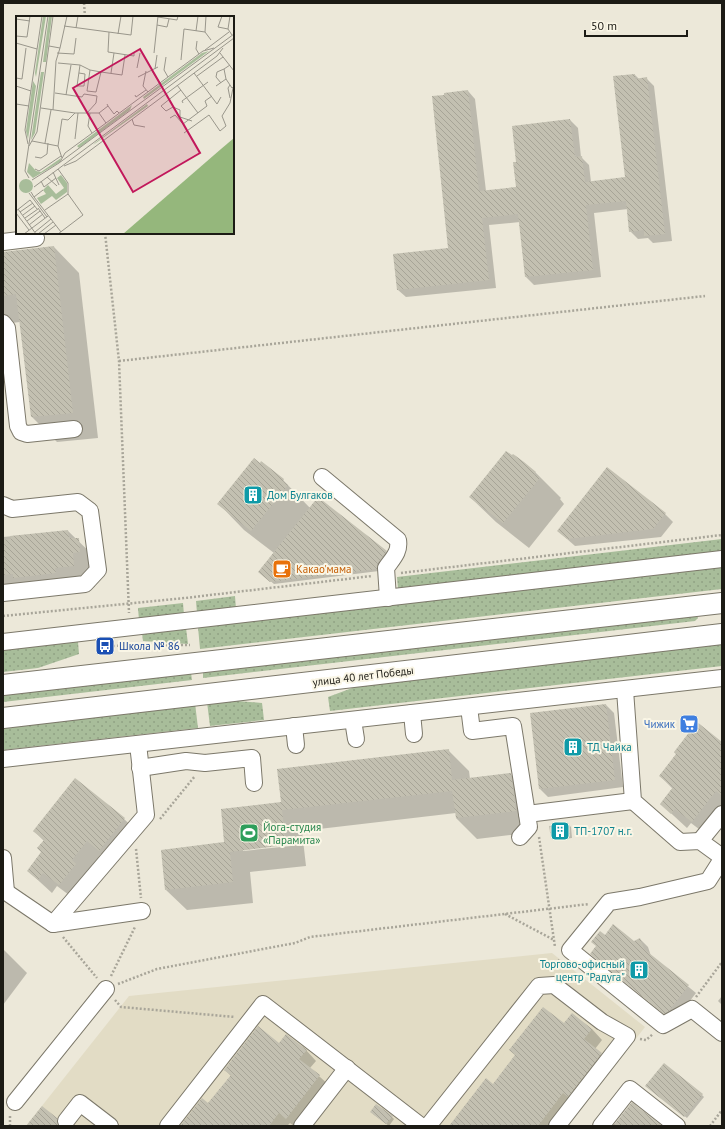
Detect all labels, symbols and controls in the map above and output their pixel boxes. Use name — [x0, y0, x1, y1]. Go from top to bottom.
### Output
scale bar — [585, 12, 687, 38]
inset map — [16, 16, 234, 234]
text: 50 m — [591, 18, 617, 33]
building icon: Дом Булгаков — [242, 484, 264, 506]
place label: Дом Булгаков — [267, 488, 333, 502]
cafe icon: Какао'мама — [271, 558, 293, 580]
place label: Какао'мама — [296, 562, 352, 576]
bus stop icon: Школа № 86 — [94, 635, 116, 657]
place label: Школа № 86 — [119, 639, 180, 653]
street label: улица 40 лет Победы — [312, 663, 414, 689]
supermarket icon: Чижик — [678, 713, 700, 735]
place label: Чижик — [644, 717, 676, 731]
building icon: ТД Чайка — [562, 736, 584, 758]
place label: ТД Чайка — [587, 740, 632, 754]
place label: Йога-студия «Парамита» — [263, 820, 321, 847]
building icon: ТП-1707 н.г. — [549, 820, 571, 842]
sports icon: Йога-студия «Парамита» — [238, 822, 260, 844]
place label: ТП-1707 н.г. — [574, 824, 632, 838]
place label: Торгово-офисный центр "Радуга" — [540, 957, 625, 984]
building icon: Торгово-офисный центр "Радуга" — [628, 959, 650, 981]

